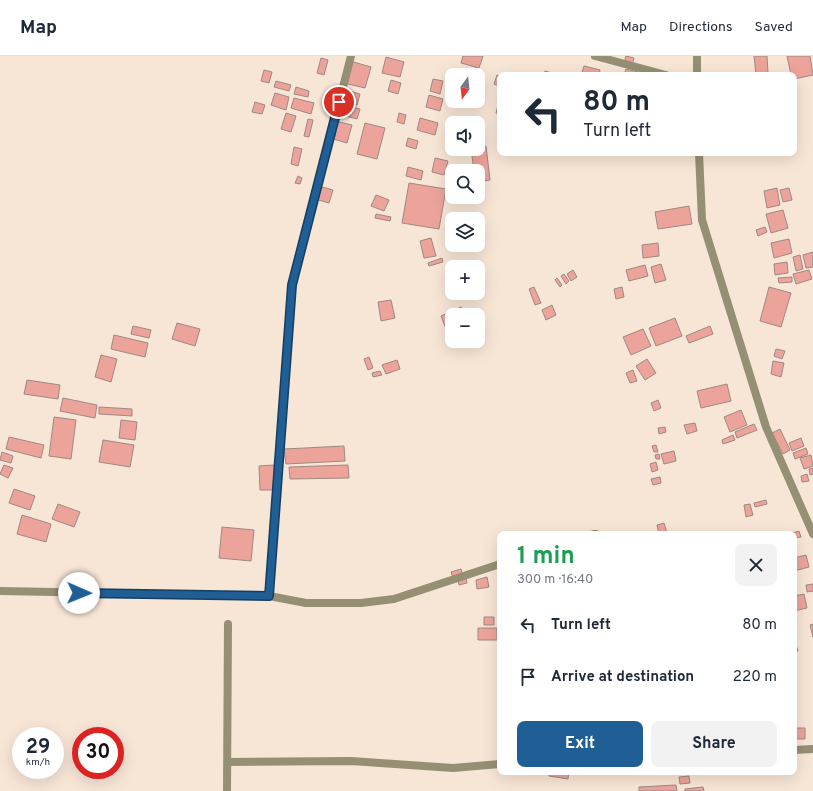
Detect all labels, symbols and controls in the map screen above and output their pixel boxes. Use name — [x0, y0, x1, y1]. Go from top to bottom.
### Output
text: Map — [20, 16, 57, 40]
text: Map — [621, 19, 647, 36]
text: Directions — [669, 19, 733, 36]
text: Saved — [755, 19, 793, 36]
north arrow — [445, 68, 485, 108]
map controls — [445, 68, 485, 348]
pin — [322, 85, 356, 119]
text: 80 m — [583, 85, 650, 121]
icon: left — [517, 88, 569, 140]
icon: arrive — [328, 91, 350, 113]
button: sound — [445, 116, 485, 156]
text: Turn left — [583, 120, 651, 143]
button: search — [445, 164, 485, 204]
button: layers — [445, 212, 485, 252]
button: + — [445, 260, 485, 300]
button: − — [445, 308, 485, 348]
text: 1 min — [517, 542, 575, 572]
button: close — [735, 544, 777, 586]
position arrow — [58, 572, 100, 614]
text: 300 m · 16:40 — [517, 572, 593, 588]
icon: left — [517, 614, 539, 636]
text: Turn left — [551, 616, 611, 635]
text: 80 m — [742, 616, 777, 635]
icon: arrive — [517, 666, 539, 688]
text: Arrive at destination — [551, 668, 694, 687]
text: 220 m — [733, 668, 777, 687]
button: Exit — [517, 721, 643, 767]
button: Share — [651, 721, 777, 767]
speed limit sign: 30 — [72, 727, 124, 779]
text: 29 — [26, 735, 50, 761]
text: km/h — [26, 756, 50, 769]

